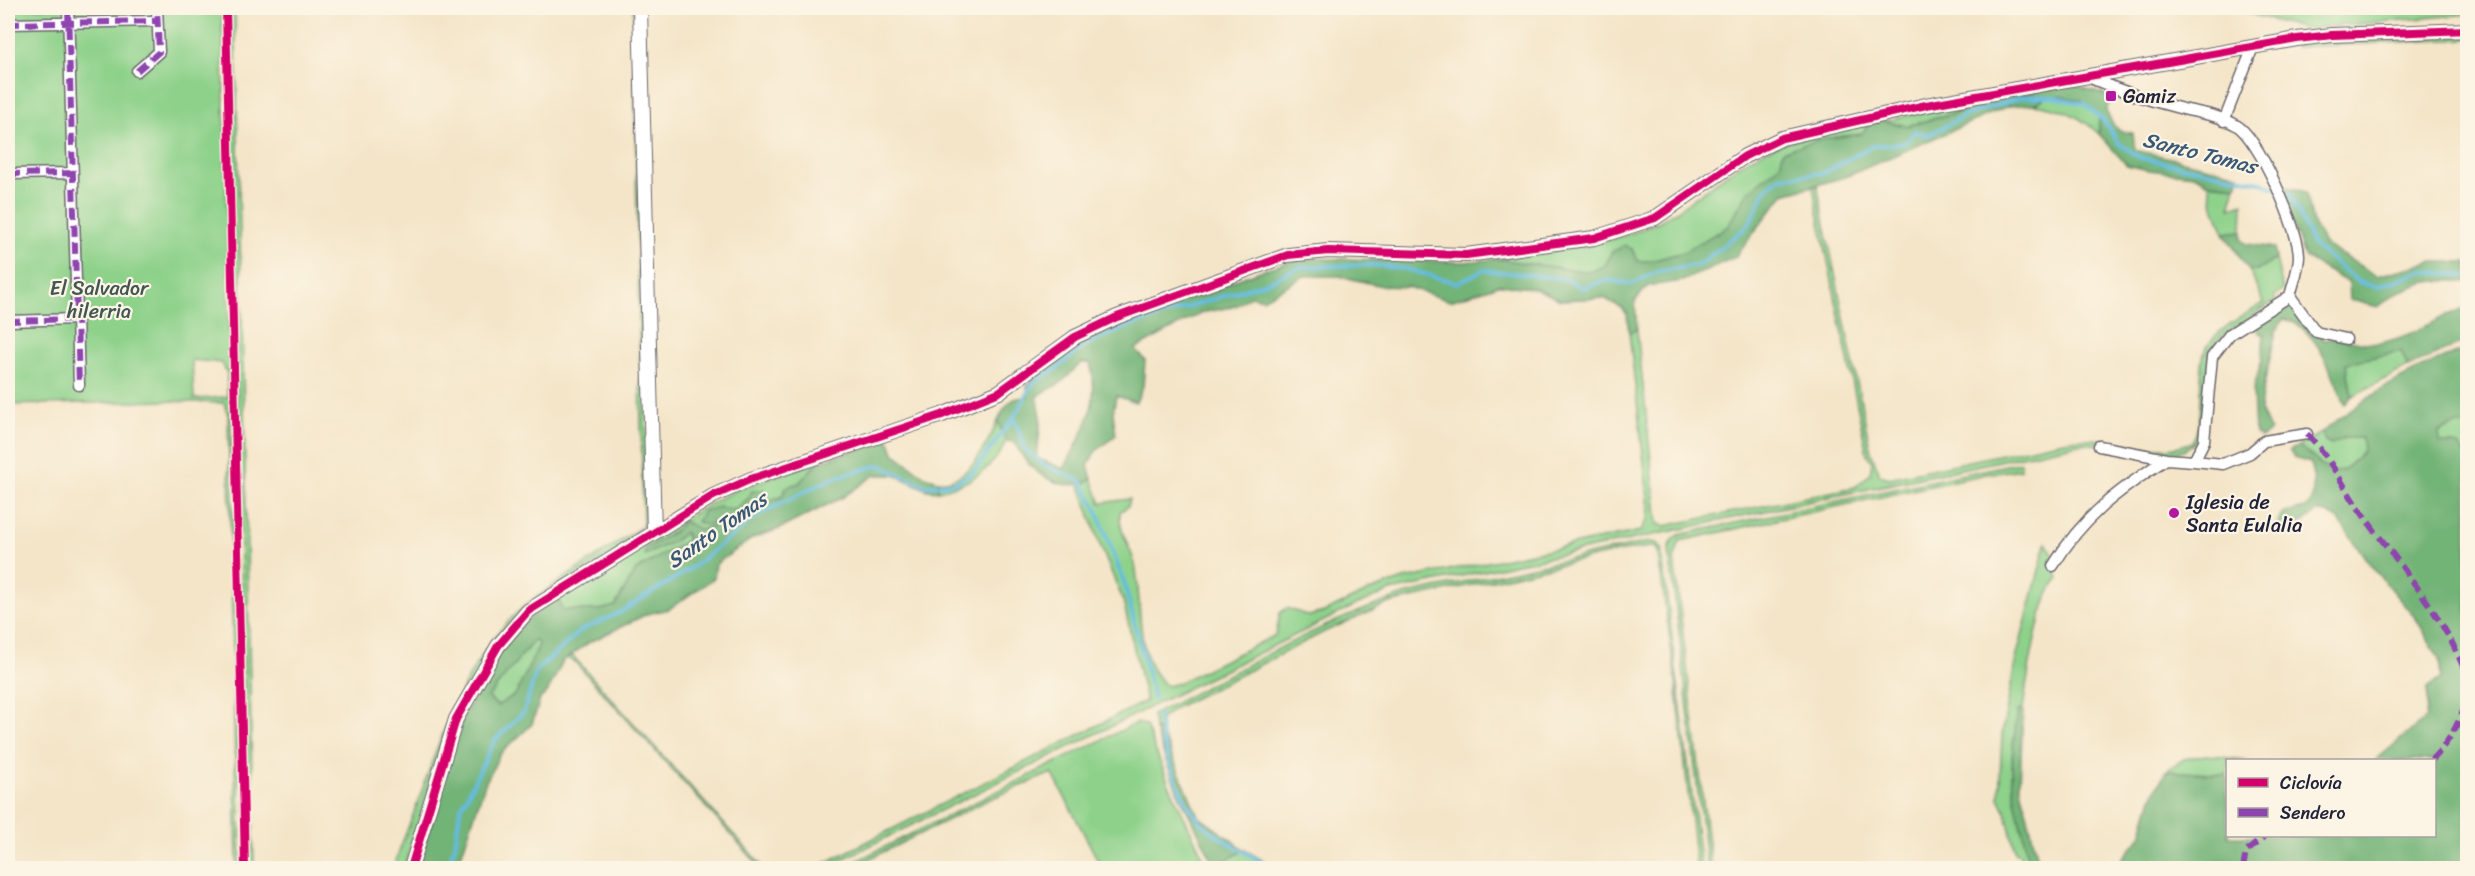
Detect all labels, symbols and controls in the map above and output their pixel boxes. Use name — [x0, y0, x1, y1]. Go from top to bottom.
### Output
place label: Gamiz — [2123, 79, 2176, 114]
marker: Gamiz — [2104, 89, 2118, 103]
water label: Santo Tomas — [2139, 120, 2264, 186]
park label: El Salvador hilerria — [50, 271, 150, 329]
water label: Santo Tomas — [658, 479, 778, 579]
place label: Iglesia de Santa Eulalia — [2185, 485, 2302, 543]
marker: Iglesia de Santa Eulalia — [2167, 506, 2181, 520]
legend — [2226, 759, 2436, 837]
text: Ciclovía — [2280, 767, 2342, 799]
text: Sendero — [2280, 797, 2345, 829]

